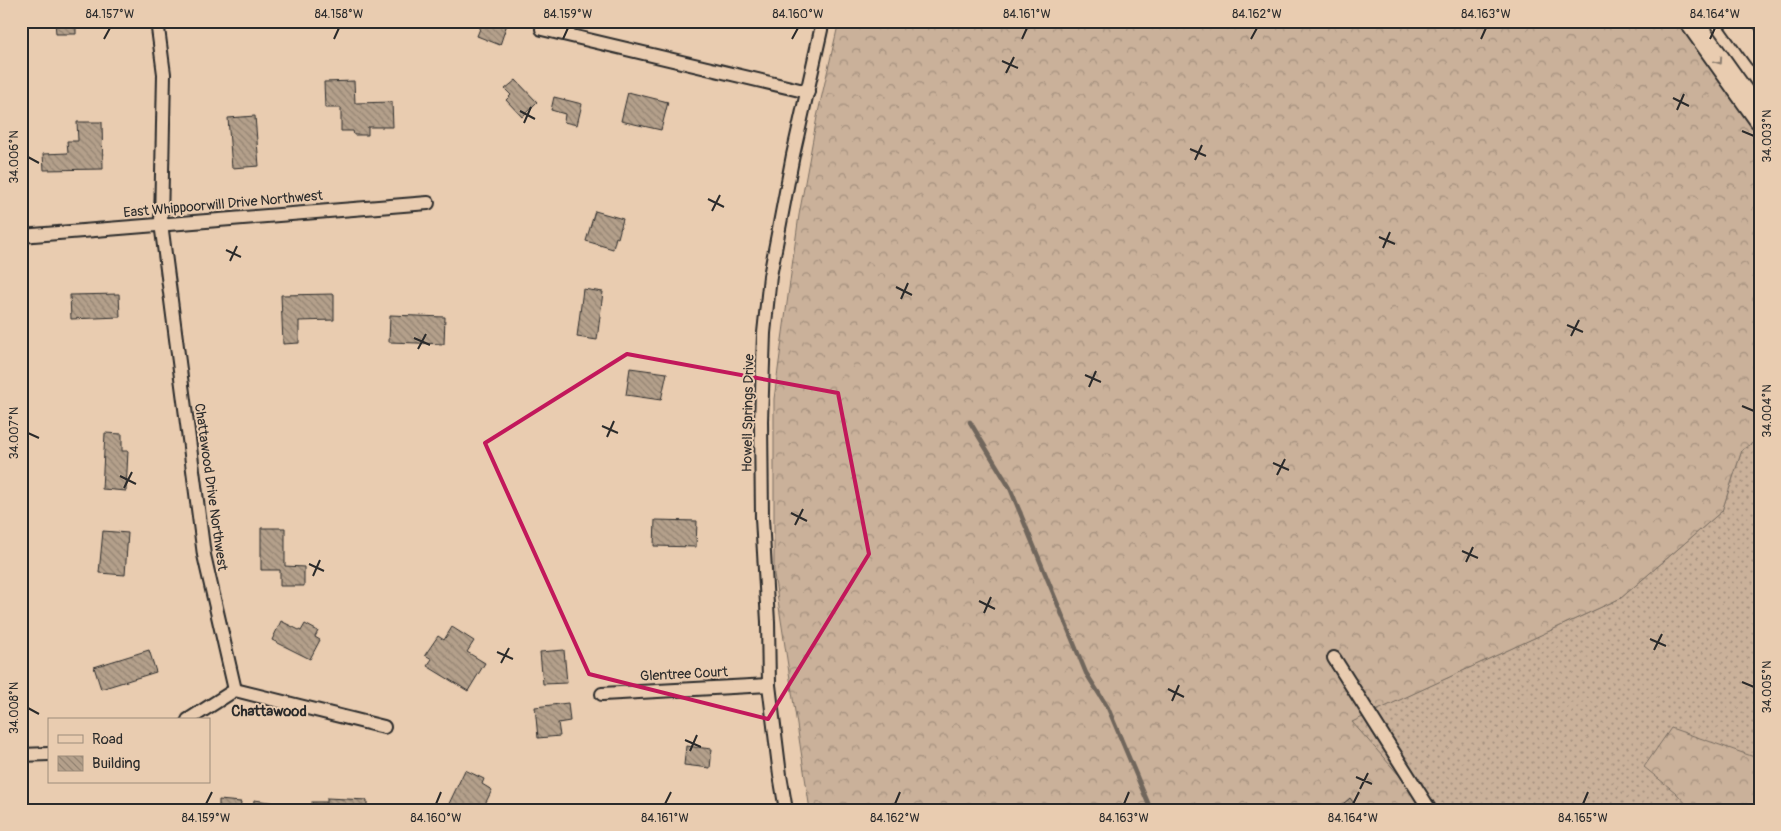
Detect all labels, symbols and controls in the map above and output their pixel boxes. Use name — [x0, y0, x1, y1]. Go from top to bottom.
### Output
text: 84.157°W — [86, 7, 134, 22]
text: 84.158°W — [315, 7, 363, 22]
text: 84.159°W — [544, 7, 592, 22]
text: 84.160°W — [772, 7, 824, 22]
text: 84.161°W — [1003, 7, 1051, 22]
text: 84.162°W — [1232, 7, 1282, 22]
text: 84.163°W — [1461, 7, 1511, 22]
text: 84.164°W — [1690, 7, 1740, 22]
one-way arrow — [1713, 55, 1722, 65]
text: 34.003°N — [1760, 110, 1775, 162]
text: 34.006°N — [7, 130, 22, 184]
street label: East Whippoorwill Drive Northwest — [123, 187, 324, 221]
street label: Howell Springs Drive — [738, 353, 758, 472]
text: 34.004°N — [1760, 384, 1775, 438]
street label: Chattawood Drive Northwest — [191, 402, 231, 572]
text: 34.007°N — [7, 407, 22, 459]
text: 34.005°N — [1760, 661, 1775, 713]
street label: Glentree Court — [640, 663, 729, 685]
text: 34.008°N — [7, 682, 22, 734]
district label: Chattawood — [231, 702, 307, 721]
legend — [48, 718, 210, 784]
text: Road — [92, 730, 123, 749]
text: Building — [92, 754, 140, 773]
text: 84.159°W — [182, 811, 230, 826]
text: 84.160°W — [410, 811, 462, 826]
text: 84.161°W — [641, 811, 689, 826]
text: 84.162°W — [870, 811, 920, 826]
text: 84.163°W — [1099, 811, 1149, 826]
text: 84.164°W — [1328, 811, 1378, 826]
text: 84.165°W — [1558, 811, 1608, 826]

